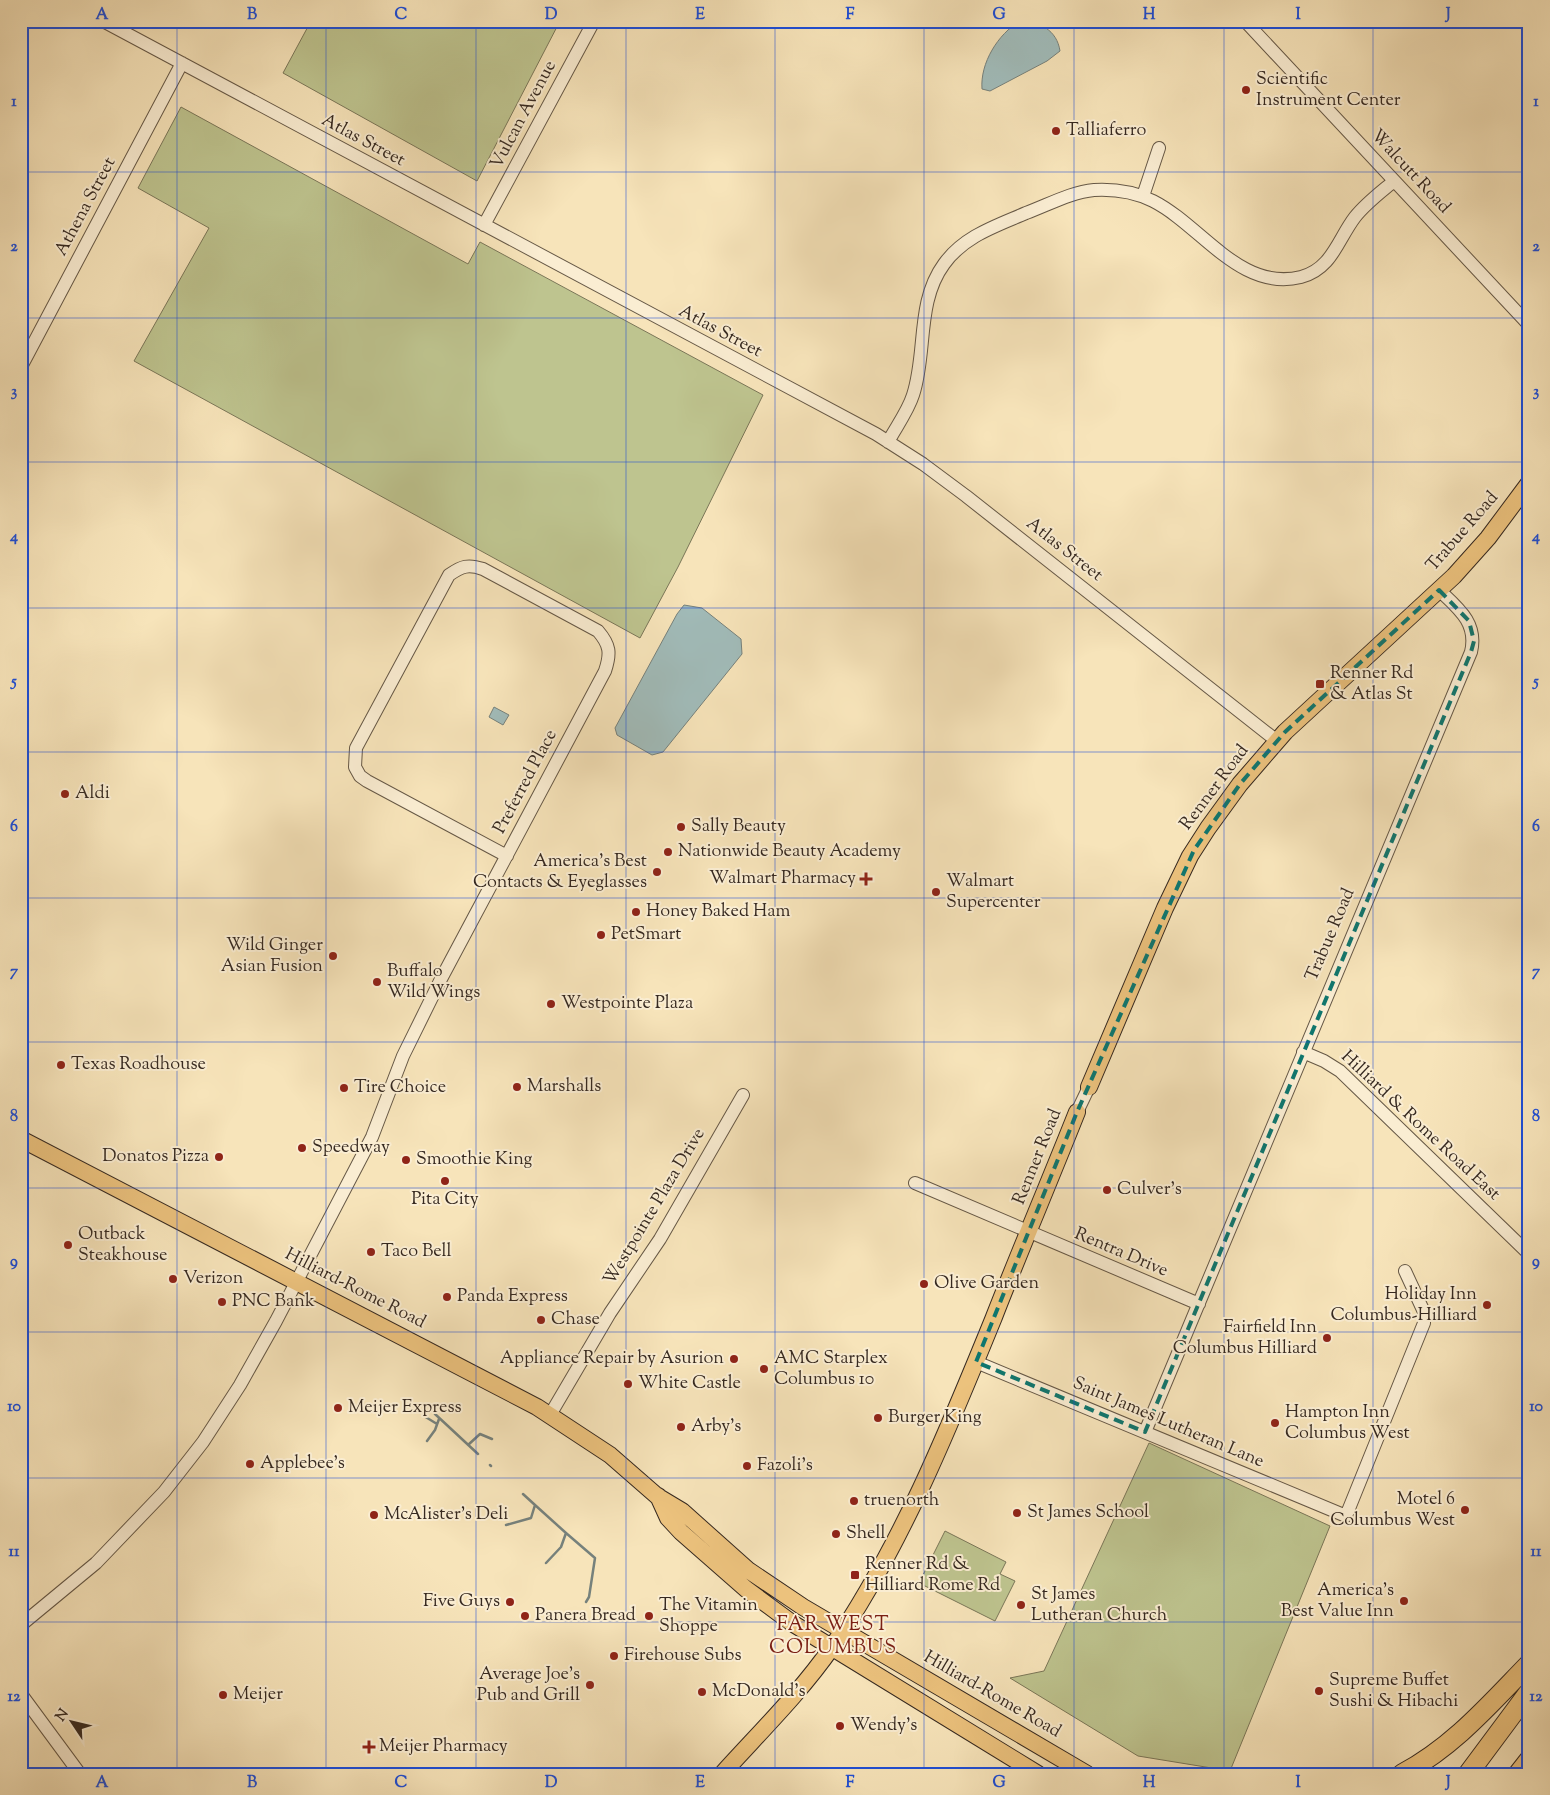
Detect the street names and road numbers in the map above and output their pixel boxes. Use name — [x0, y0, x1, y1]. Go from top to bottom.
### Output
street label: Vulcan Avenue — [484, 56, 564, 174]
street label: Atlas Street — [317, 108, 409, 174]
street label: Walcutt Road — [1364, 124, 1456, 220]
street label: Athena Street — [49, 153, 123, 261]
street label: Atlas Street — [674, 299, 766, 365]
street label: Trabue Road — [1421, 486, 1505, 578]
street label: Atlas Street — [1020, 512, 1108, 588]
street label: Preferred Place — [488, 725, 564, 839]
street label: Renner Road — [1174, 740, 1256, 836]
street label: Trabue Road — [1300, 884, 1362, 986]
street label: Hilliard & Rome Road East — [1334, 1045, 1506, 1207]
street label: Renner Road — [1007, 1105, 1069, 1209]
street label: Westpointe Plaza Drive — [598, 1123, 712, 1291]
street label: Rentra Drive — [1070, 1222, 1172, 1284]
street label: Hilliard-Rome Road — [280, 1242, 430, 1336]
street label: Saint James Lutheran Lane — [1068, 1371, 1268, 1475]
street label: Hilliard-Rome Road — [918, 1645, 1066, 1745]

